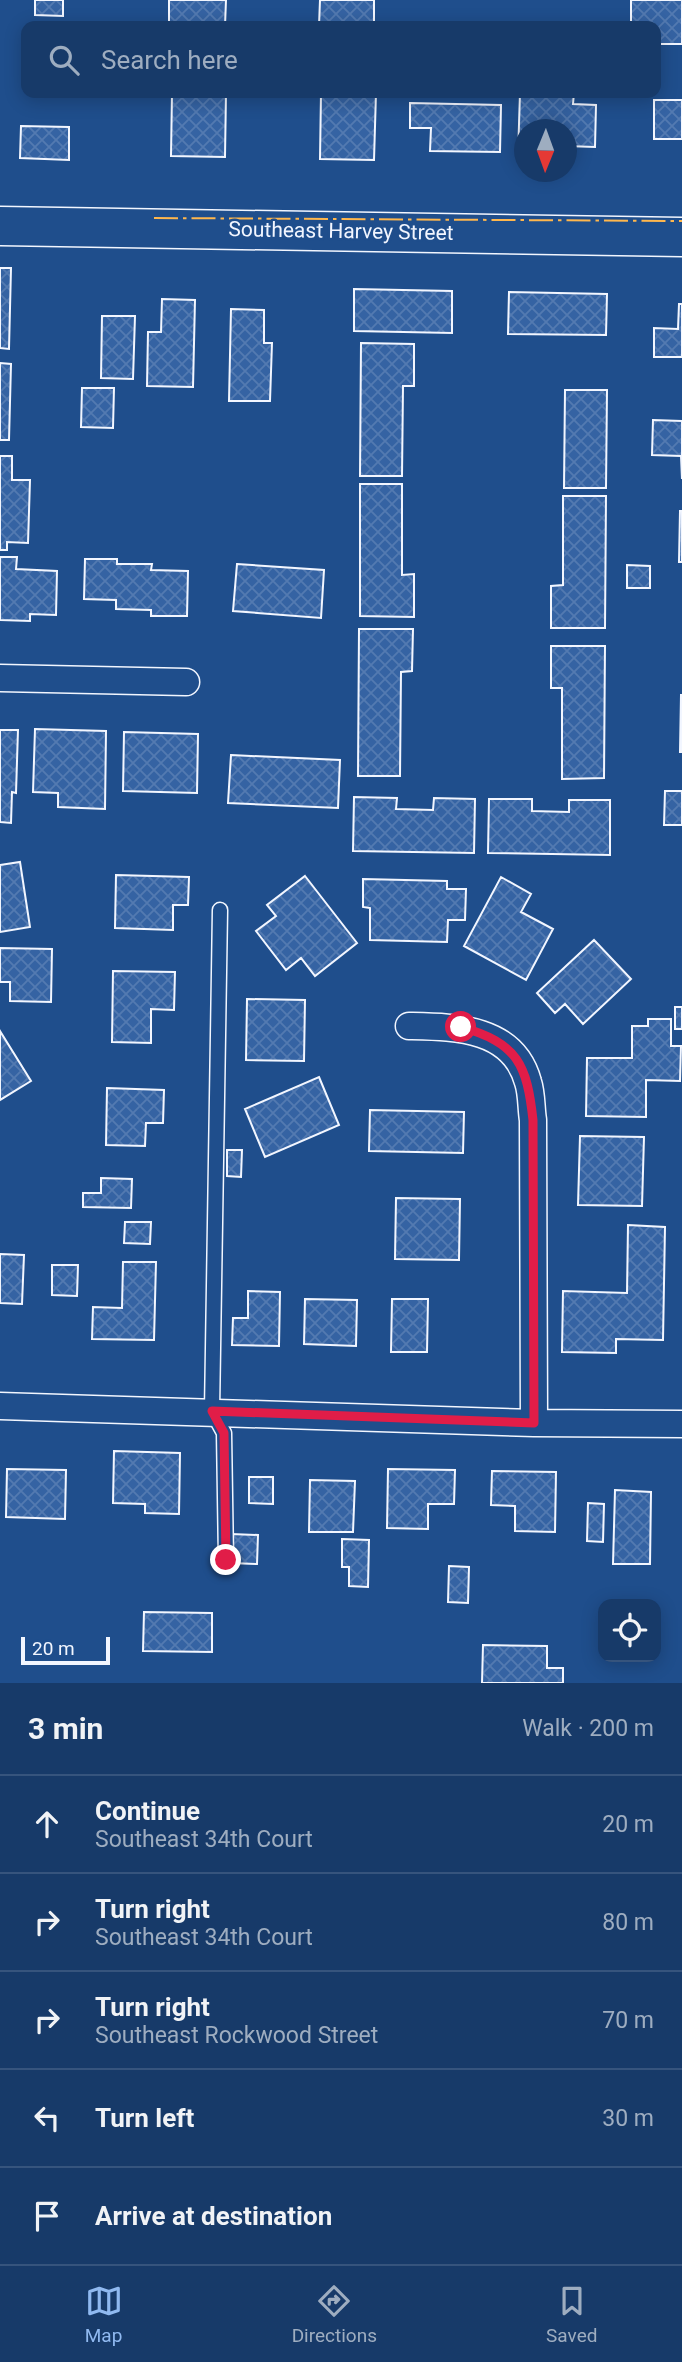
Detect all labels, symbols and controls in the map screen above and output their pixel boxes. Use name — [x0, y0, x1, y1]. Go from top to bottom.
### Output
search box — [21, 21, 661, 98]
icon: search — [45, 41, 83, 79]
text: Search here — [101, 45, 238, 75]
north arrow — [514, 119, 577, 182]
street label: Southeast Harvey Street — [228, 217, 454, 245]
route start — [445, 1011, 476, 1042]
route end — [210, 1544, 241, 1575]
map controls — [598, 1599, 661, 1662]
button: locate — [598, 1599, 661, 1662]
scale bar — [21, 1634, 110, 1666]
text: 20 m — [32, 1637, 75, 1660]
text: 3 min — [28, 1711, 103, 1746]
text: Walk · 200 m — [522, 1715, 654, 1742]
text: Continue — [95, 1796, 200, 1826]
icon: ahead — [28, 1805, 66, 1843]
text: 20 m — [602, 1811, 654, 1838]
text: Southeast 34th Court — [95, 1826, 313, 1853]
text: Turn right — [95, 1894, 210, 1924]
icon: right — [28, 1903, 66, 1941]
text: 80 m — [602, 1909, 654, 1936]
text: Southeast 34th Court — [95, 1924, 313, 1951]
text: Turn right — [95, 1992, 210, 2022]
icon: right — [28, 2001, 66, 2039]
text: 70 m — [602, 2007, 654, 2034]
text: Southeast Rockwood Street — [95, 2022, 378, 2049]
icon: left — [28, 2099, 66, 2137]
text: Turn left — [95, 2103, 194, 2133]
text: 30 m — [602, 2105, 654, 2132]
icon: arrive — [28, 2197, 66, 2235]
text: Arrive at destination — [95, 2201, 332, 2231]
tab: Map — [85, 2282, 123, 2347]
tab: Directions — [292, 2282, 377, 2347]
tab: Saved — [546, 2282, 597, 2347]

